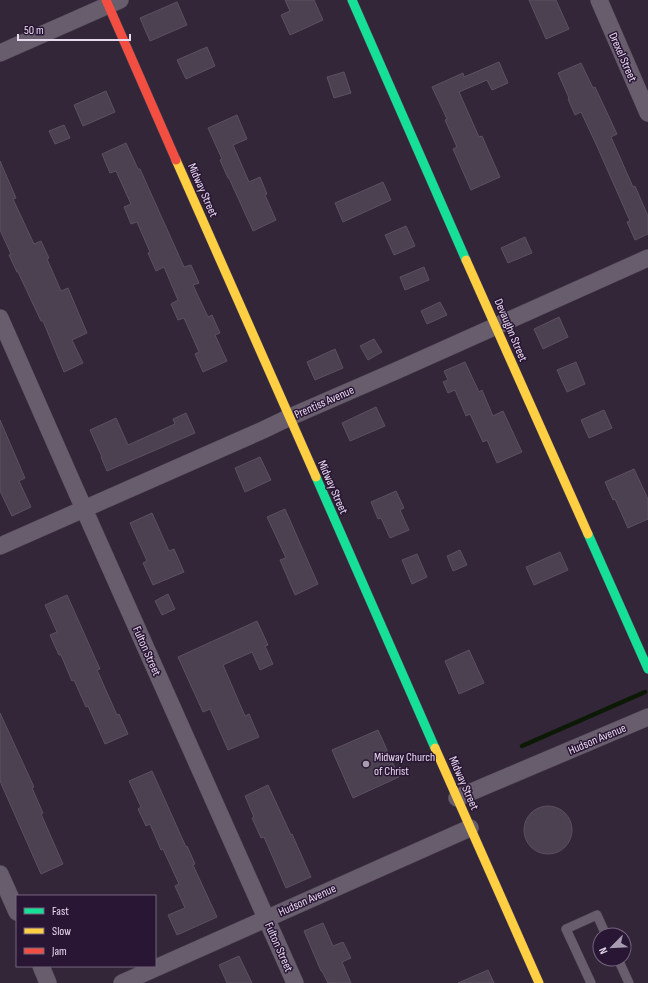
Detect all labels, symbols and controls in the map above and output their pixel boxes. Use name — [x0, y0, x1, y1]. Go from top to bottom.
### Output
scale bar — [18, 16, 130, 42]
text: 50 m — [24, 23, 44, 38]
street label: Drexel Street — [605, 30, 640, 85]
street label: Midway Street — [184, 161, 221, 220]
street label: Devaughn Street — [491, 296, 531, 364]
street label: Prentiss Avenue — [292, 383, 357, 422]
street label: Midway Street — [314, 458, 351, 517]
street label: Fulton Street — [129, 624, 164, 679]
street label: Hudson Avenue — [566, 720, 629, 758]
place label: Midway Church of Christ — [374, 750, 435, 779]
street label: Midway Street — [445, 754, 482, 813]
marker: Midway Church of Christ — [361, 759, 371, 769]
street label: Hudson Avenue — [276, 881, 339, 920]
legend — [16, 895, 156, 967]
text: Fast — [52, 904, 69, 919]
street label: Fulton Street — [261, 920, 296, 975]
text: Slow — [52, 924, 71, 939]
north arrow — [592, 927, 632, 967]
text: Jam — [51, 944, 67, 959]
text: N — [596, 945, 610, 956]

